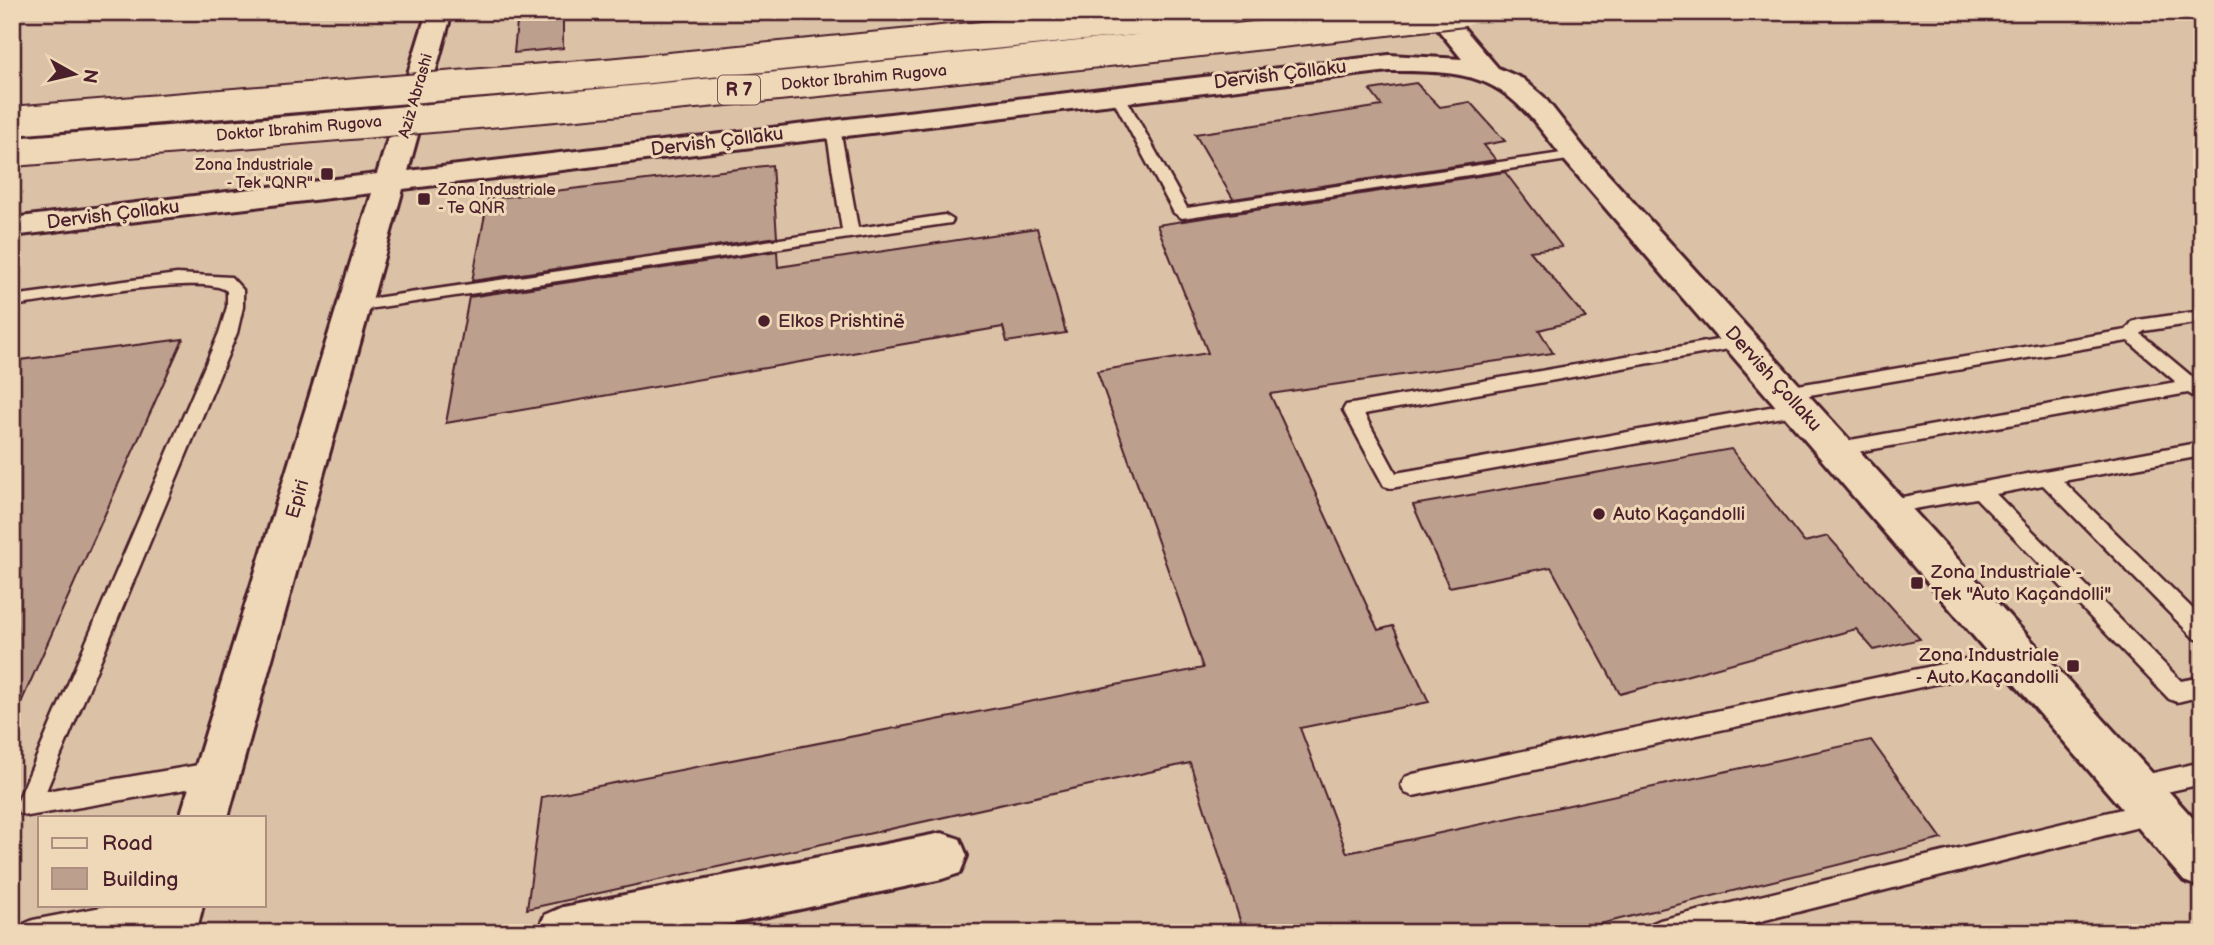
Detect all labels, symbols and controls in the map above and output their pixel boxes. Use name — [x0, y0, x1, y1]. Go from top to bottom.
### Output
north arrow — [38, 38, 108, 108]
street label: Aziz Abrashi — [395, 52, 437, 140]
street label: Dervish Çollaku — [1212, 55, 1348, 95]
street label: Doktor Ibrahim Rugova — [780, 61, 948, 95]
text: N — [77, 67, 102, 85]
road number: R 7 — [718, 76, 760, 104]
street label: Doktor Ibrahim Rugova — [215, 112, 383, 146]
street label: Dervish Çollaku — [649, 122, 785, 162]
place label: Zona Industriale - Tek "QNR" — [194, 156, 314, 193]
marker: Zona Industriale - Tek "QNR" — [319, 166, 335, 182]
place label: Zona Industriale - Te QNR — [437, 181, 556, 218]
marker: Zona Industriale - Te QNR — [416, 191, 432, 207]
street label: Dervish Çollaku — [45, 195, 181, 235]
place label: Elkos Prishtinë — [778, 310, 905, 333]
marker: Elkos Prishtinë — [756, 313, 772, 329]
street label: Dervish Çollaku — [1720, 322, 1826, 436]
street label: Epiri — [282, 477, 314, 521]
place label: Auto Kaçandolli — [1613, 503, 1745, 526]
marker: Auto Kaçandolli — [1591, 506, 1607, 522]
place label: Zona Industriale - Tek "Auto Kaçandolli" — [1930, 561, 2111, 606]
marker: Zona Industriale - Tek "Auto Kaçandolli" — [1909, 575, 1925, 591]
place label: Zona Industriale - Auto Kaçandolli — [1916, 644, 2059, 689]
marker: Zona Industriale - Auto Kaçandolli — [2065, 658, 2081, 674]
legend — [38, 816, 266, 906]
text: Road — [102, 831, 153, 856]
text: Building — [102, 867, 178, 892]

